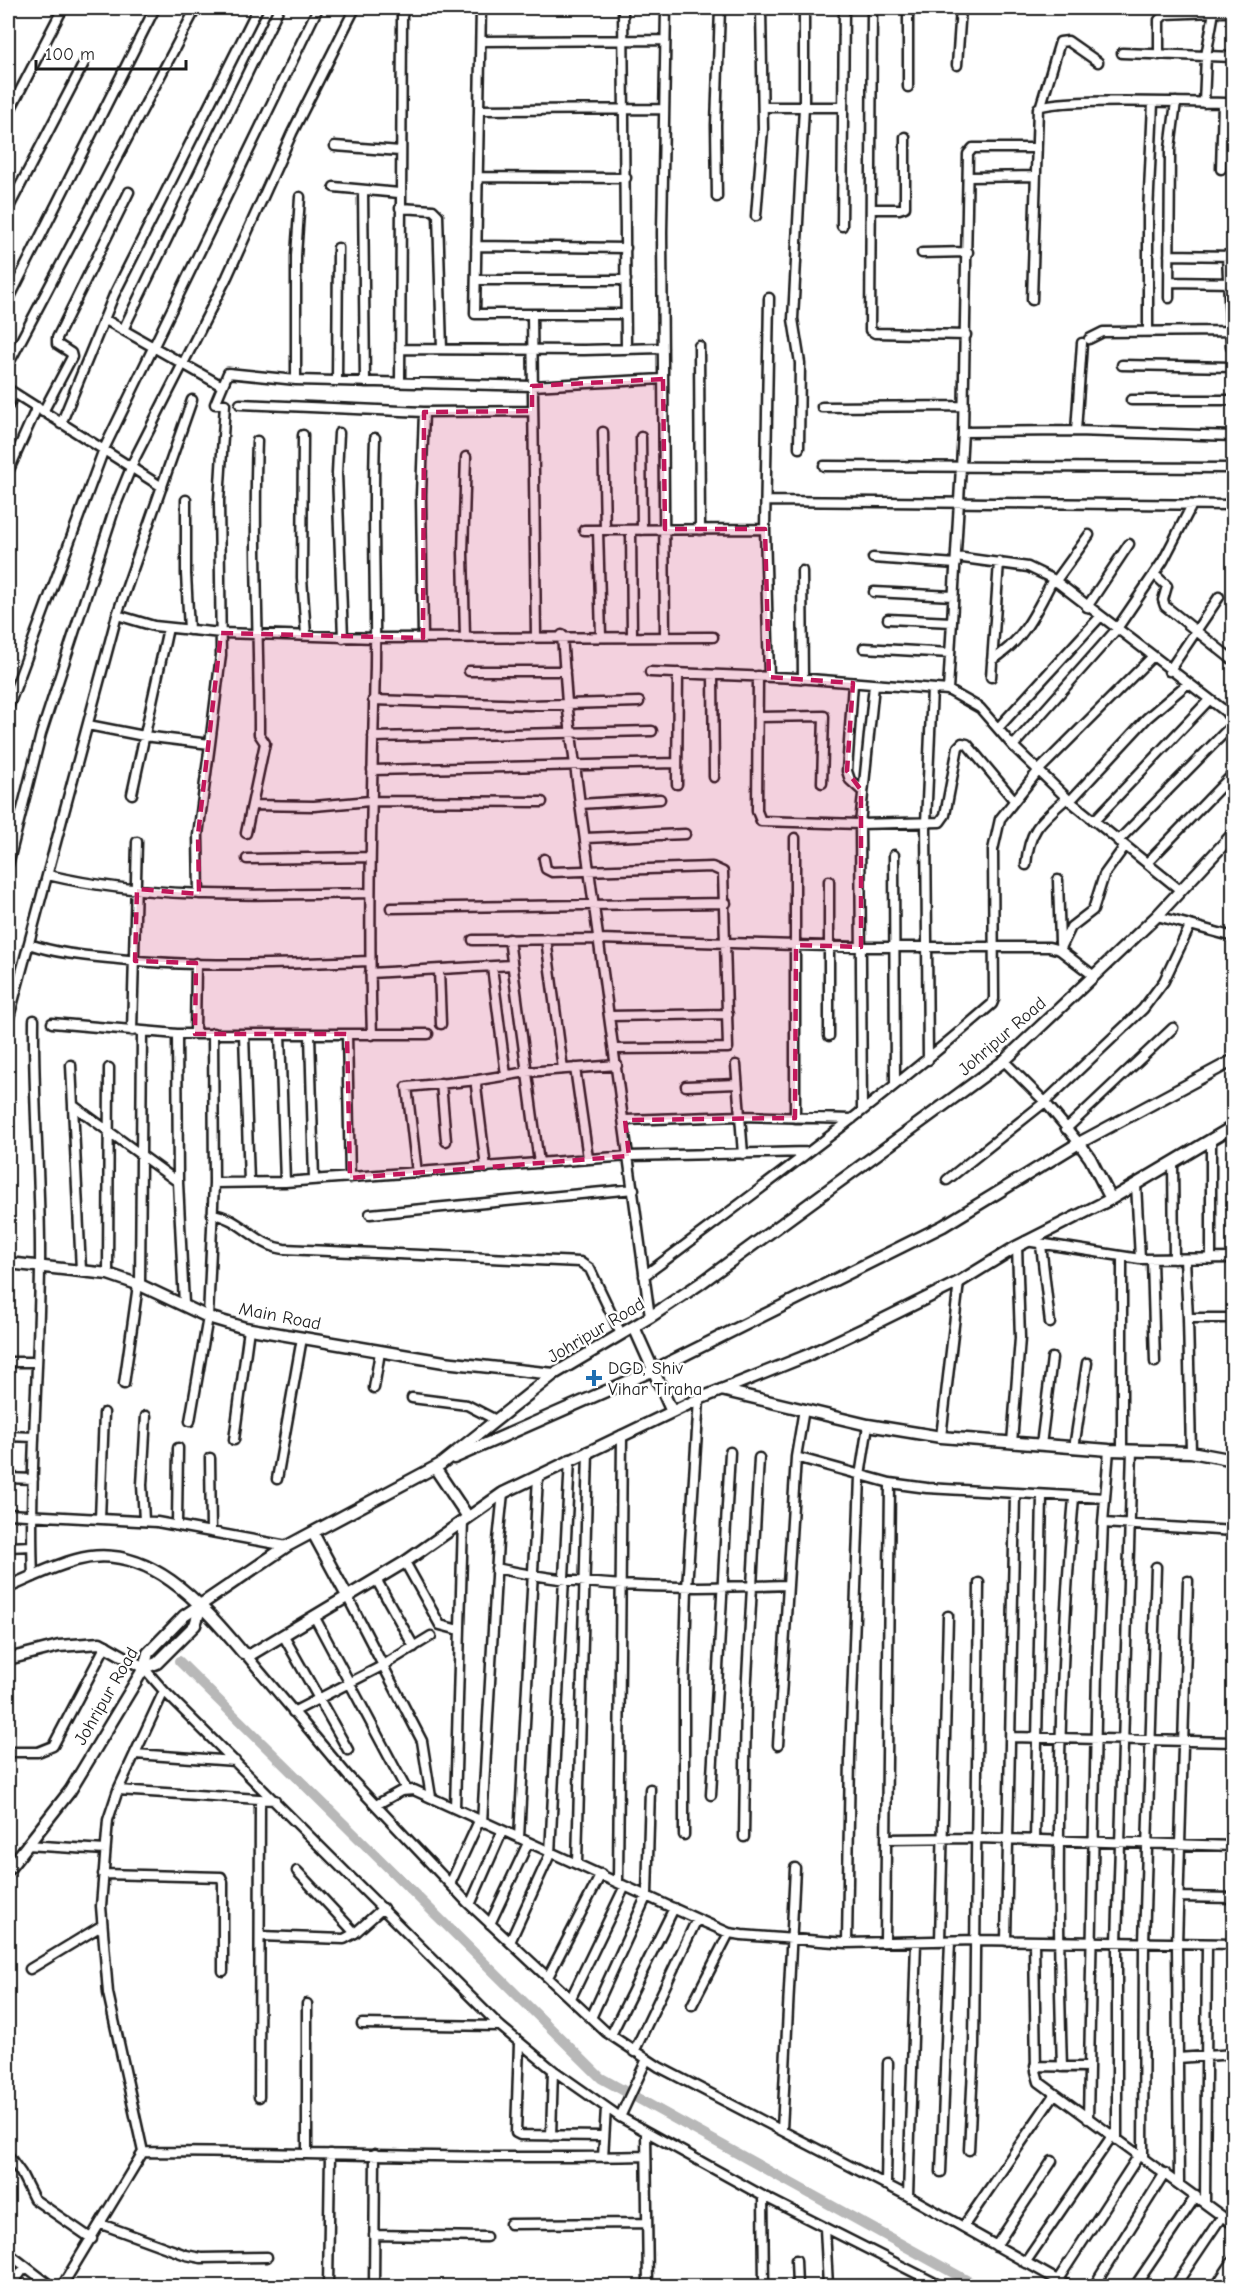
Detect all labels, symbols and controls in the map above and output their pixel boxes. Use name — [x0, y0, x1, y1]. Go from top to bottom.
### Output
scale bar — [36, 33, 186, 71]
text: 100 m — [45, 44, 95, 65]
street label: Johripur Road — [954, 993, 1051, 1080]
street label: Johripur Road — [544, 1293, 649, 1368]
street label: Main Road — [237, 1298, 323, 1335]
place label: DGD, Shiv Vihar Tiraha — [608, 1358, 702, 1400]
marker: DGD, Shiv Vihar Tiraha — [585, 1369, 603, 1387]
street label: Johripur Road — [70, 1644, 143, 1749]

